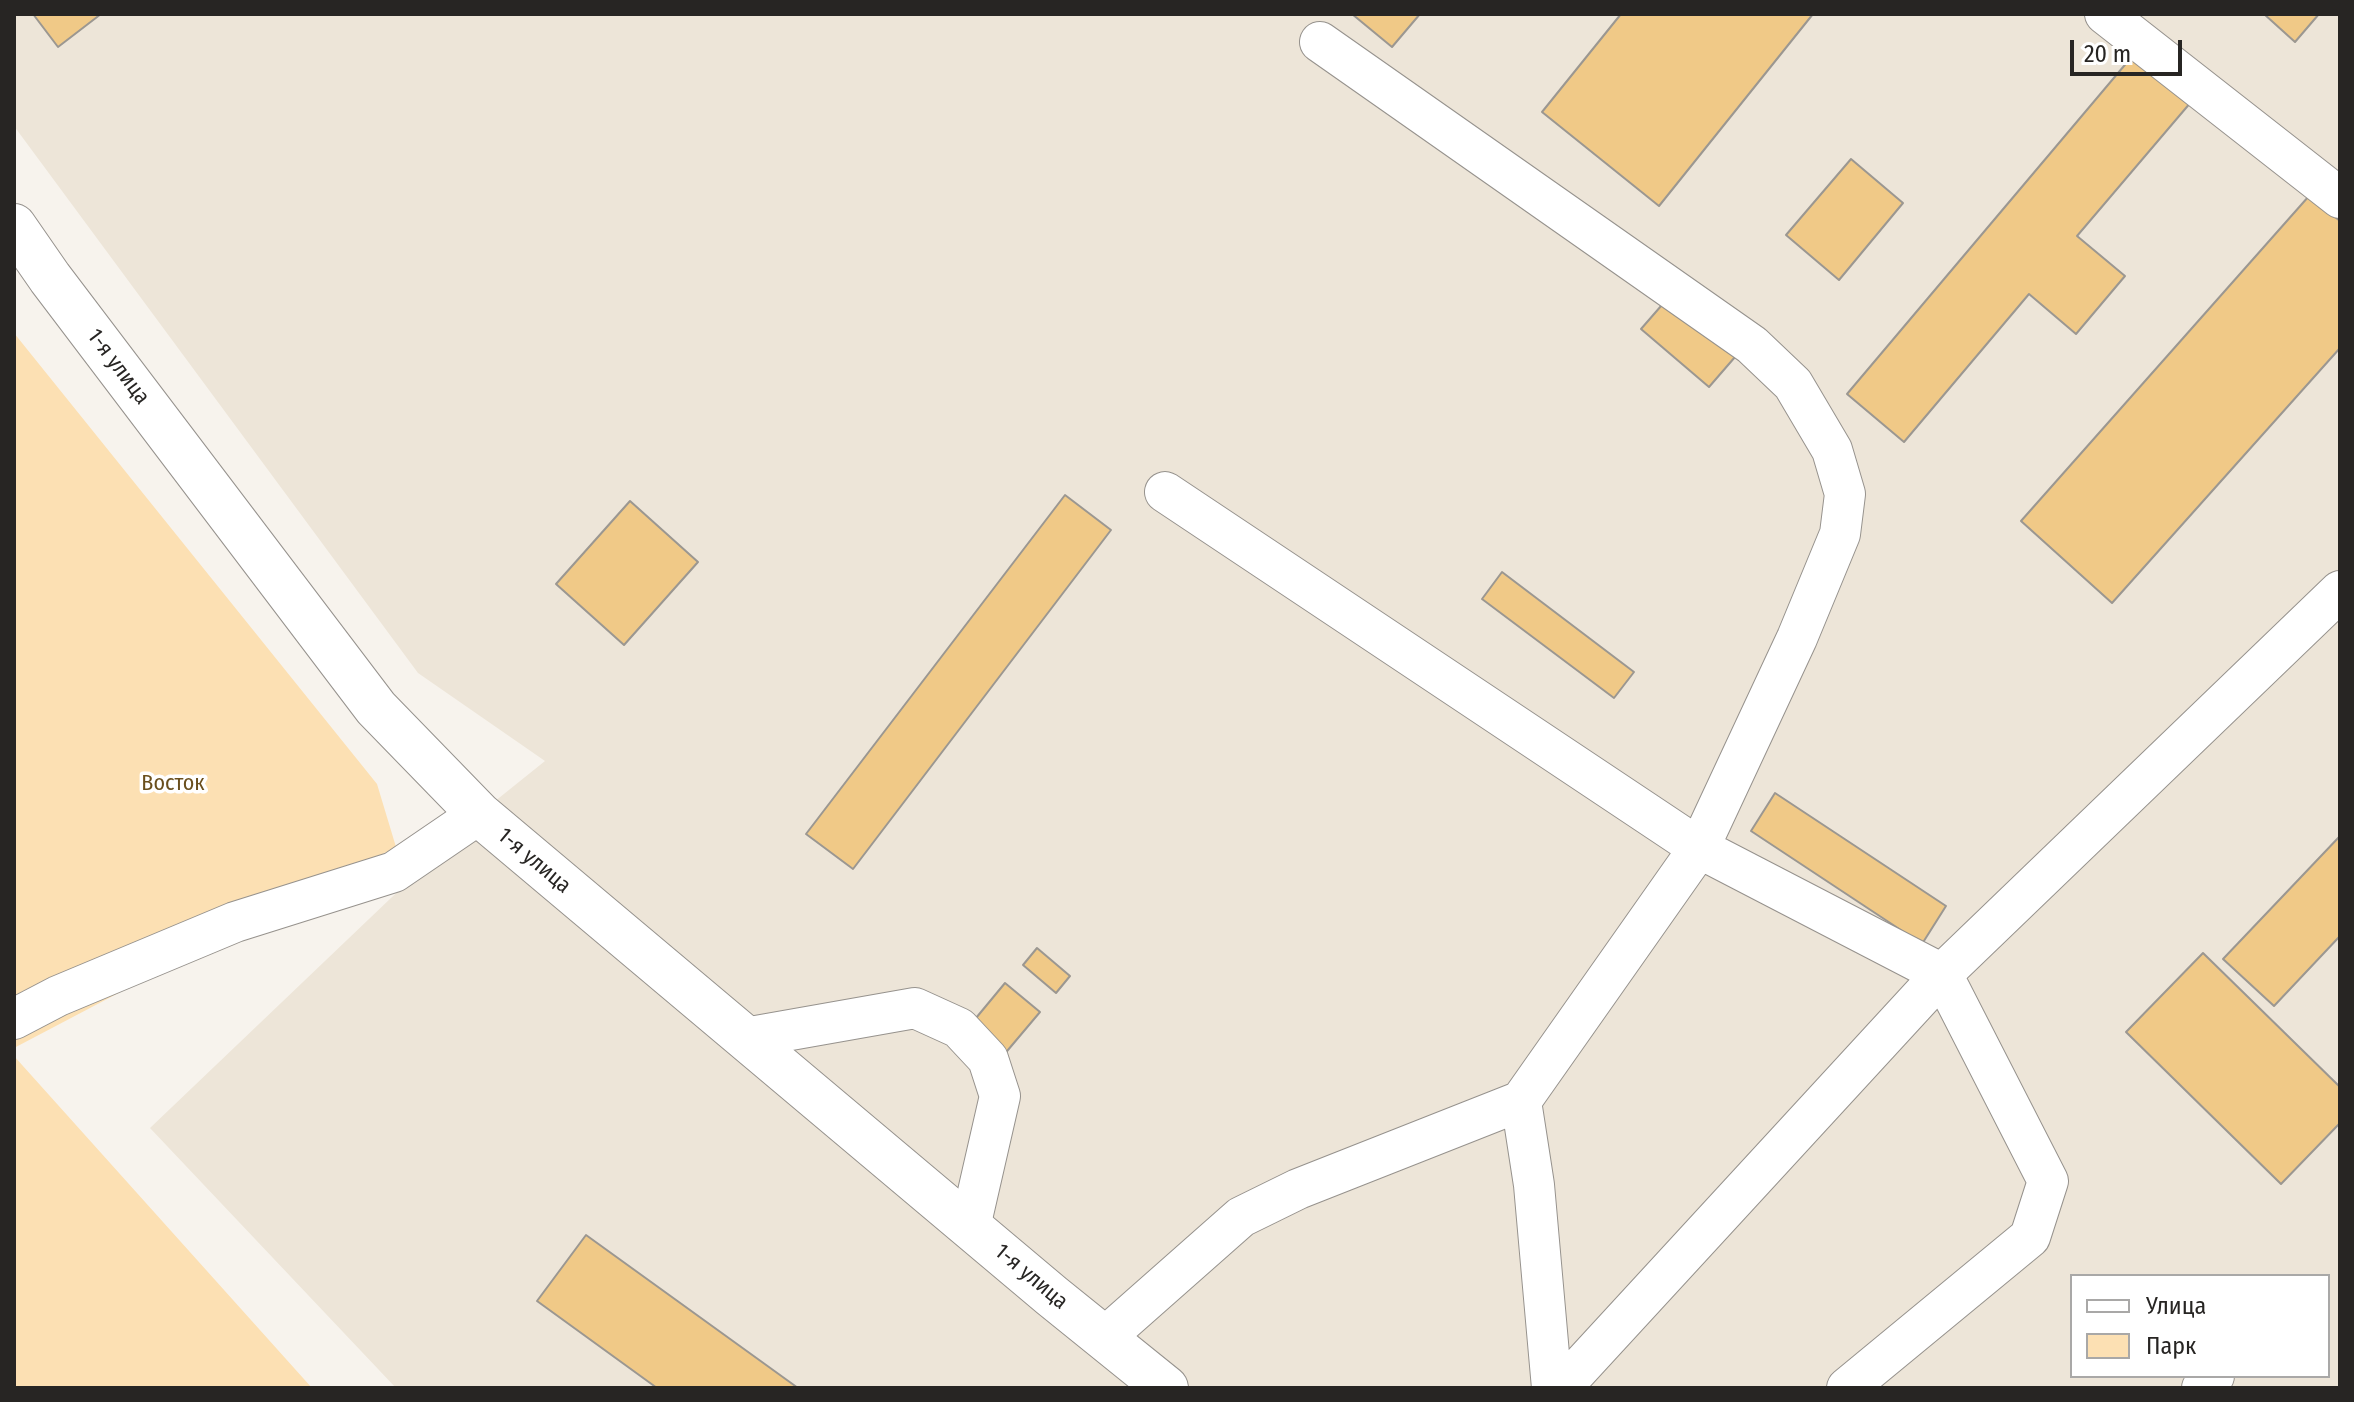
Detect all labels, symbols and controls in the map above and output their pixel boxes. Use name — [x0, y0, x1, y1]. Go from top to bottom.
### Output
scale bar — [2074, 24, 2186, 74]
text: 20 m — [2084, 40, 2131, 68]
street label: 1-я улица — [81, 324, 155, 410]
park label: Восток — [141, 771, 205, 797]
street label: 1-я улица — [492, 823, 576, 899]
street label: 1-я улица — [989, 1239, 1073, 1315]
legend — [2070, 1274, 2330, 1378]
text: Улица — [2146, 1292, 2206, 1320]
text: Парк — [2146, 1332, 2196, 1360]

